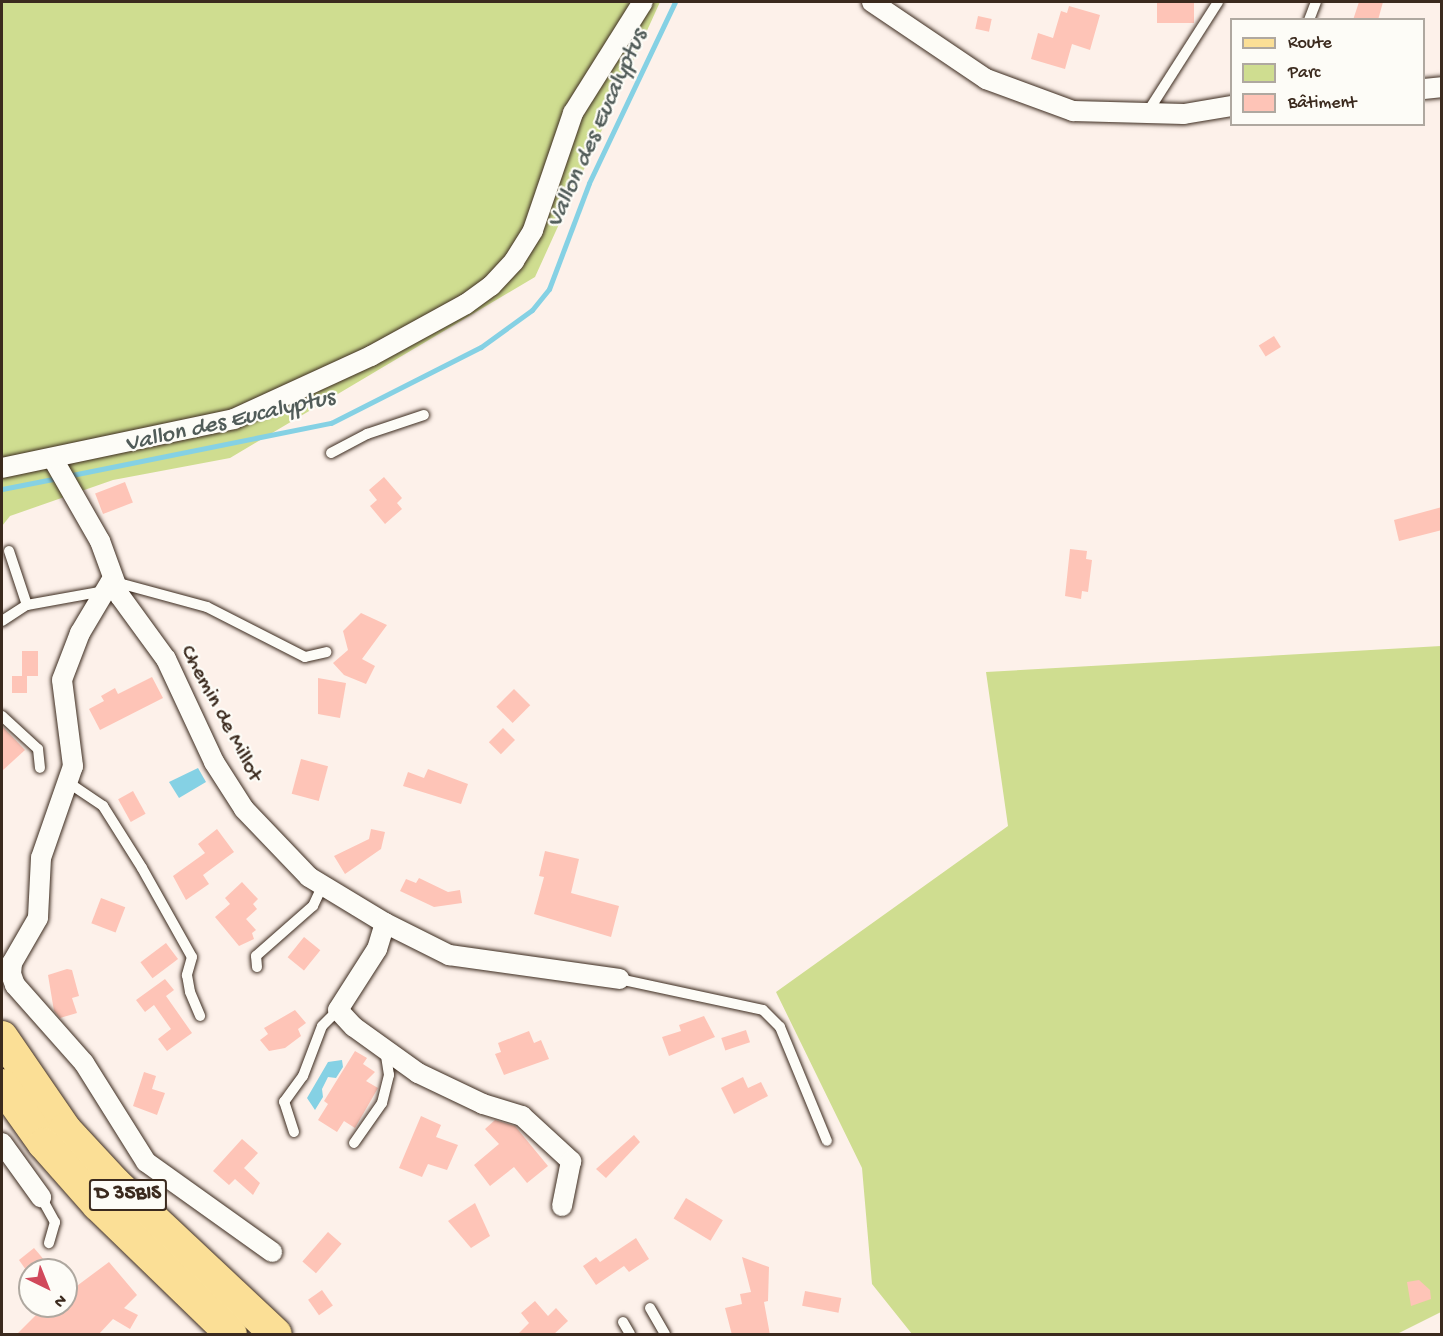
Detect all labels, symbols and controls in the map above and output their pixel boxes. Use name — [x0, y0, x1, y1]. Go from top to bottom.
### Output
legend — [1230, 18, 1425, 126]
water label: Vallon des Eucalyptus — [541, 25, 655, 233]
text: Route — [1288, 33, 1332, 54]
text: Parc — [1288, 63, 1320, 84]
text: Bâtiment — [1288, 93, 1356, 114]
water label: Vallon des Eucalyptus — [122, 384, 338, 460]
street label: Chemin de Millot — [173, 641, 267, 787]
road number: D 35BIS — [88, 1177, 168, 1213]
north arrow — [18, 1258, 78, 1318]
text: N — [49, 1290, 70, 1311]

